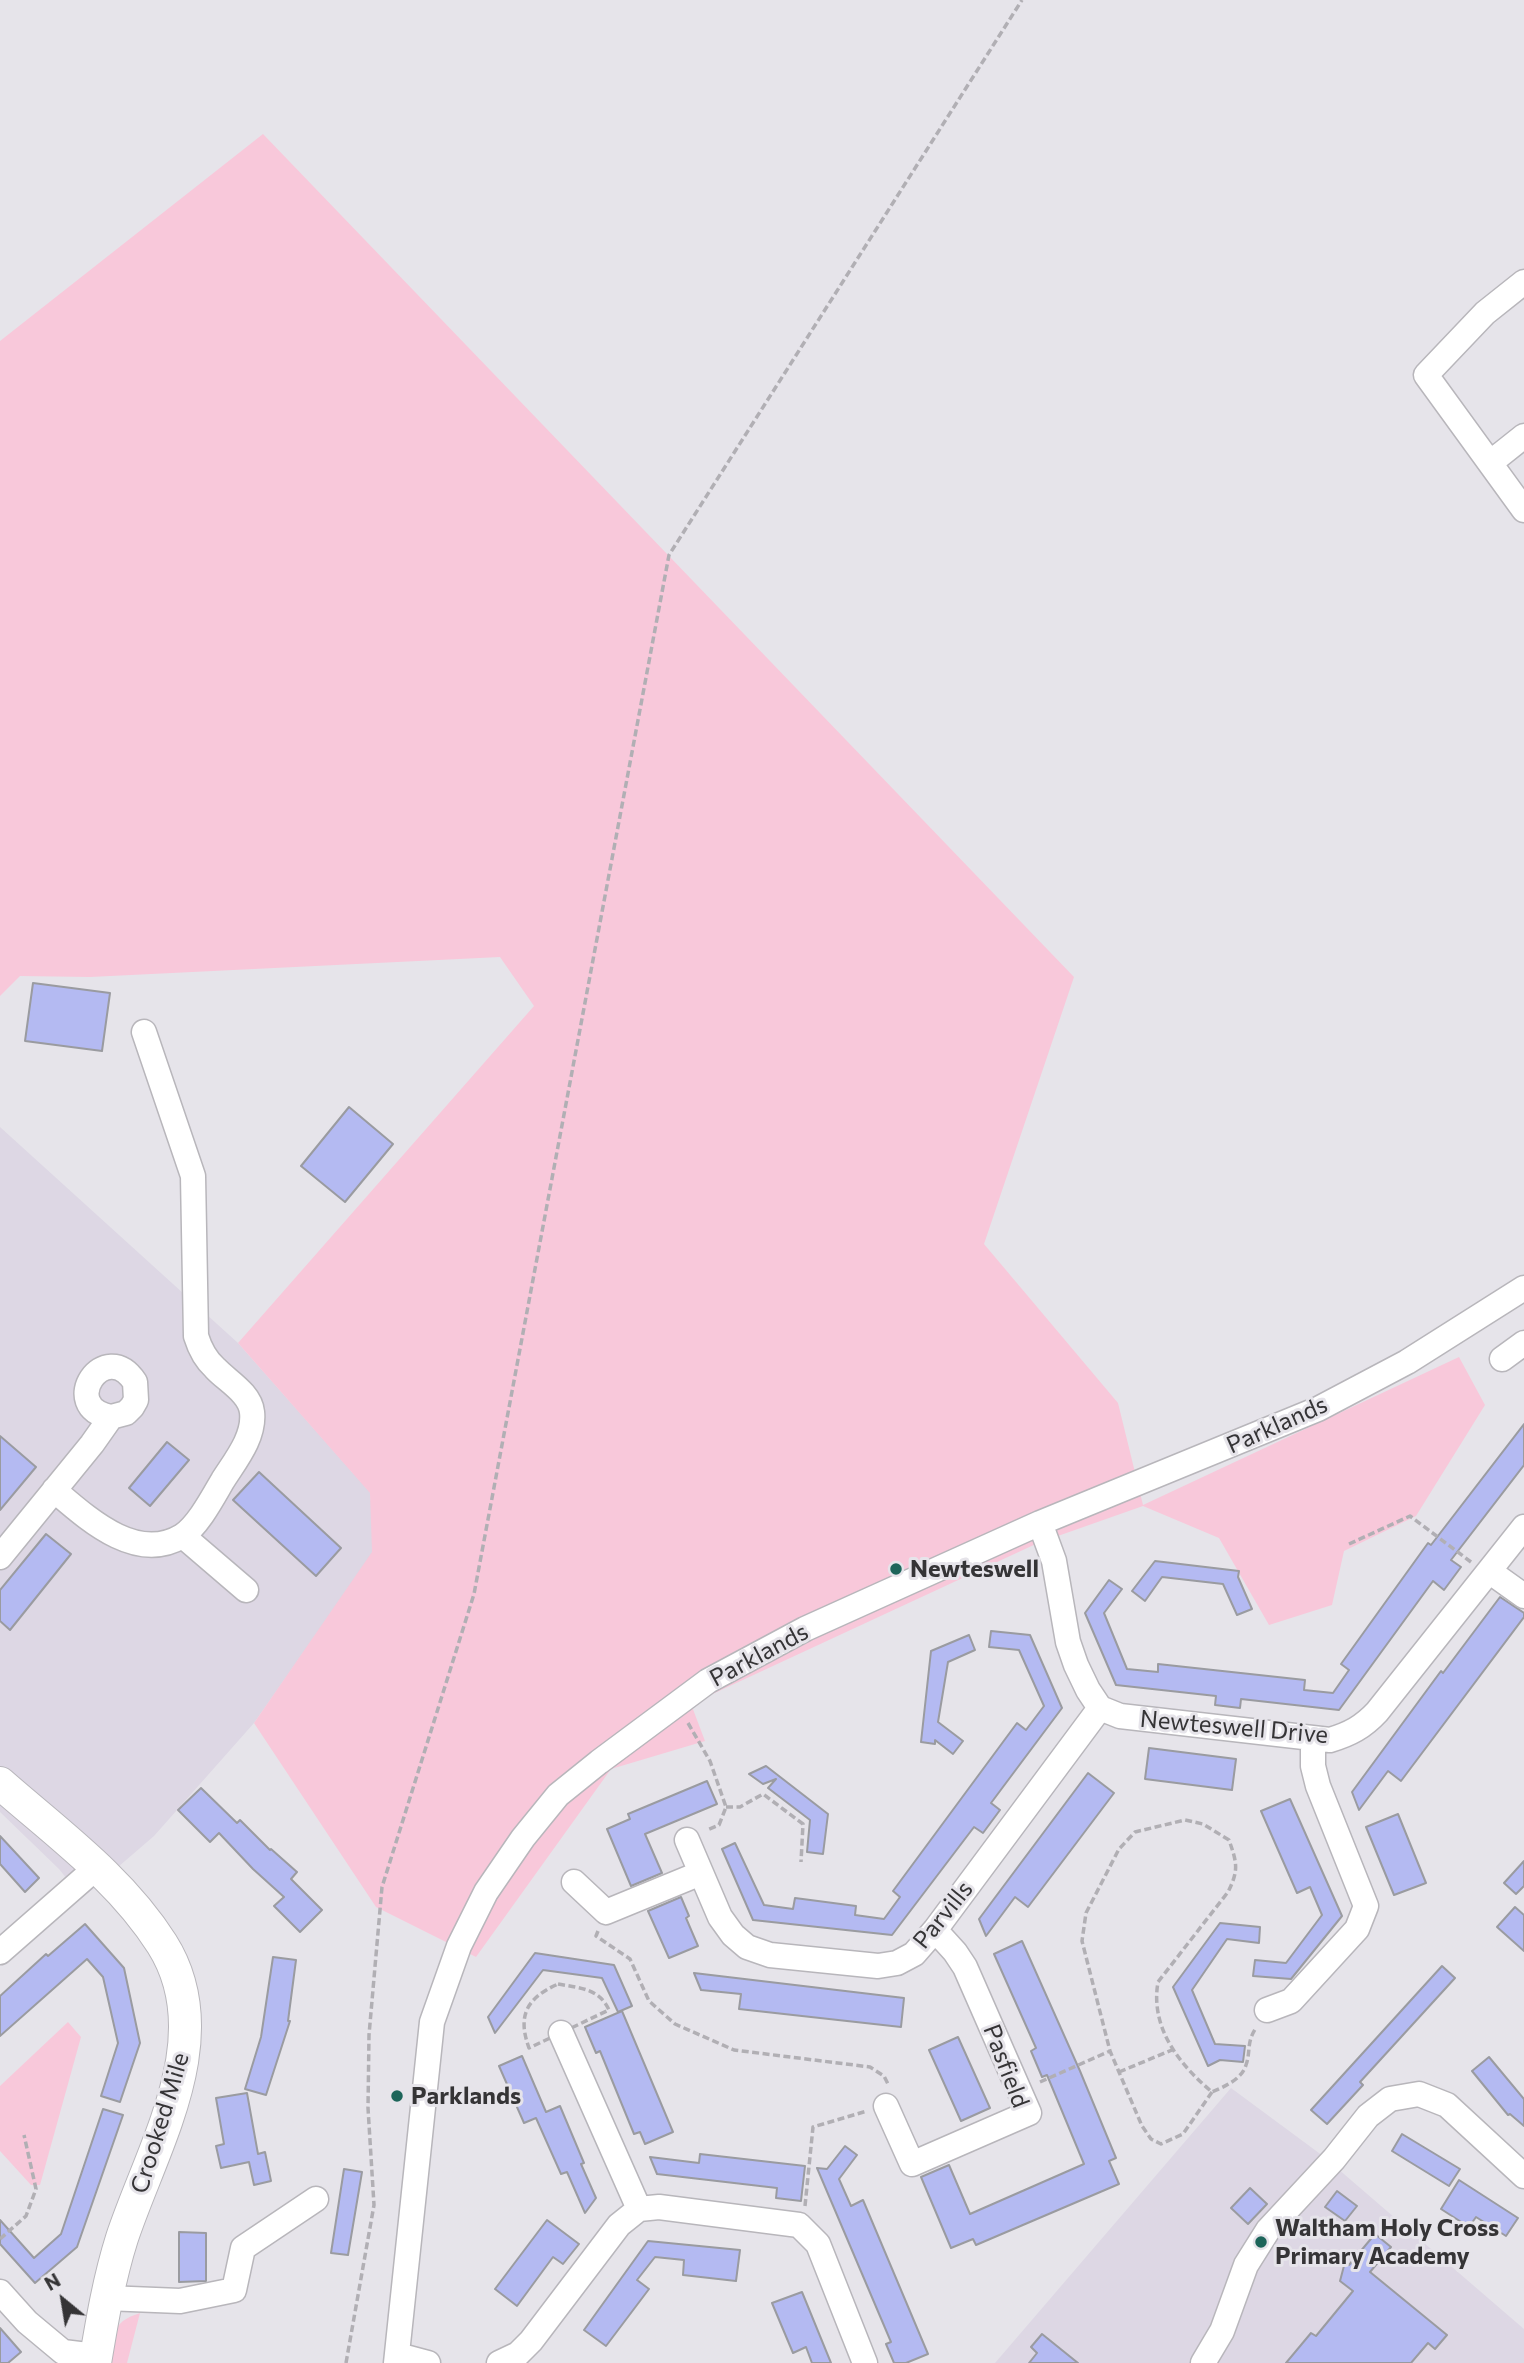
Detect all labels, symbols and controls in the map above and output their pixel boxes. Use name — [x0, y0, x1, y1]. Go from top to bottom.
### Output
street label: Parklands — [1222, 1390, 1332, 1460]
place label: Newteswell — [910, 1555, 1039, 1583]
marker: Newteswell — [888, 1561, 904, 1577]
street label: Parklands — [705, 1617, 813, 1693]
street label: Newteswell Drive — [1139, 1704, 1329, 1750]
street label: Parvills — [907, 1875, 979, 1955]
street label: Pasfield — [977, 2020, 1035, 2112]
street label: Crooked Mile — [125, 2049, 195, 2197]
place label: Parklands — [411, 2082, 521, 2110]
marker: Parklands — [389, 2088, 405, 2104]
place label: Waltham Holy Cross Primary Academy — [1275, 2214, 1499, 2270]
marker: Waltham Holy Cross Primary Academy — [1253, 2234, 1269, 2250]
north arrow — [28, 2265, 98, 2335]
text: N — [40, 2268, 64, 2295]

